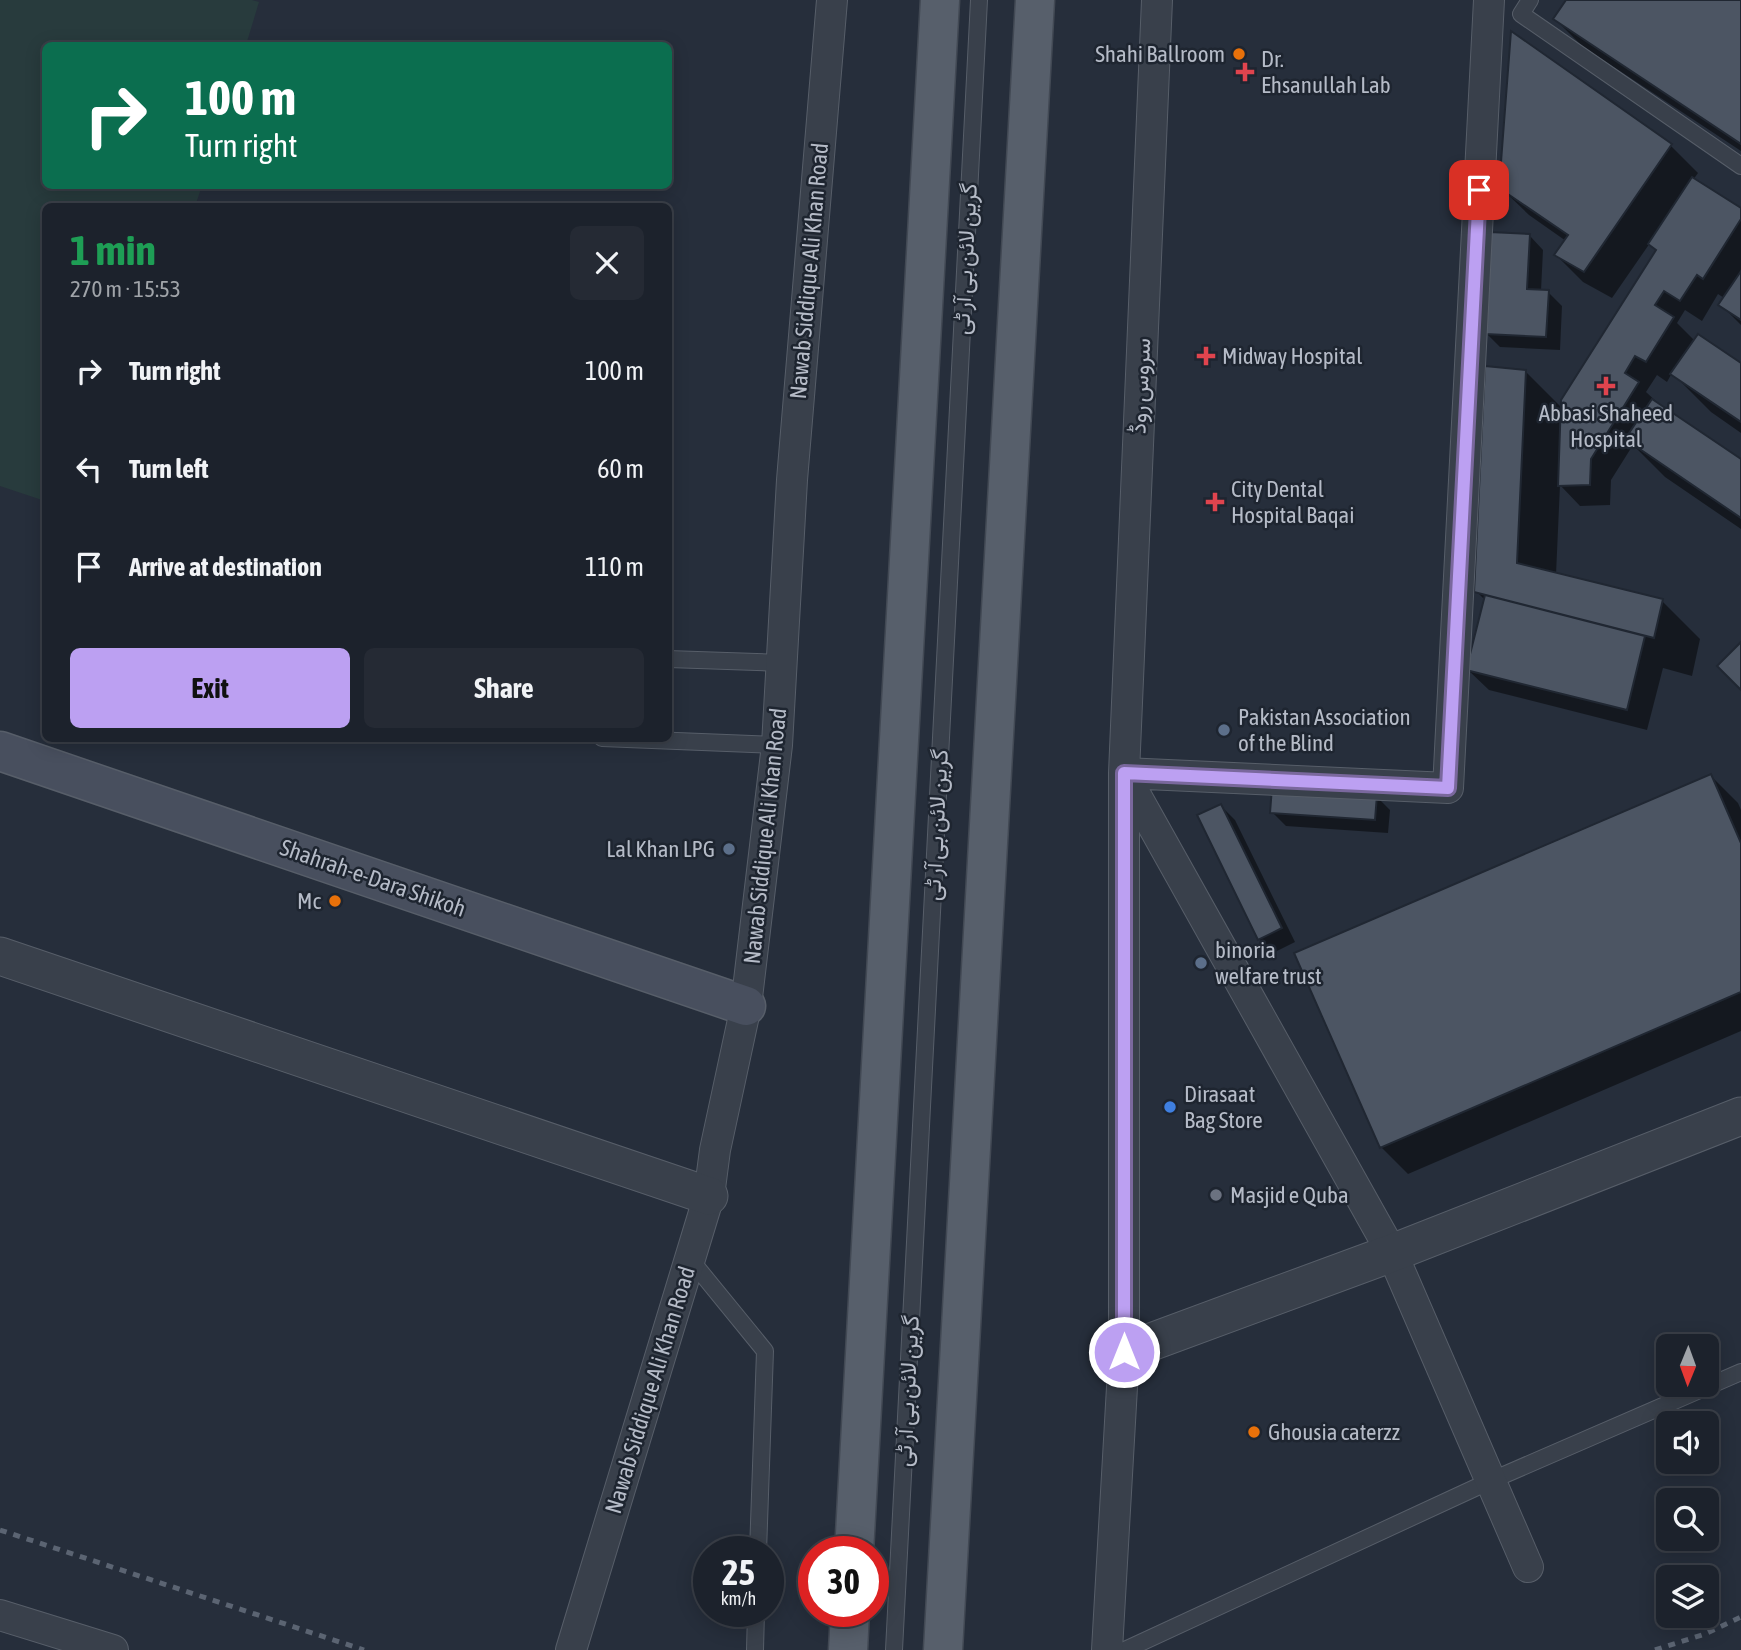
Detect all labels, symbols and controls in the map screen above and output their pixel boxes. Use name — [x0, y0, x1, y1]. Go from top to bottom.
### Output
place label: Shahi Ballroom — [1095, 41, 1225, 67]
marker: Shahi Ballroom — [1231, 46, 1247, 62]
place label: Dr. Ehsanullah Lab — [1261, 46, 1391, 98]
marker: Dr. Ehsanullah Lab — [1235, 62, 1255, 82]
text: 100 m — [185, 69, 296, 125]
icon: right — [70, 70, 161, 161]
text: Turn right — [185, 127, 298, 164]
street label: Nawab Siddique Ali Khan Road — [785, 142, 833, 400]
pin — [1449, 160, 1509, 220]
icon: arrive — [1460, 171, 1498, 209]
street label: گرین لائن بی آر ٹی — [948, 183, 984, 336]
text: 1 min — [70, 226, 156, 274]
button: close — [570, 226, 644, 300]
text: 270 m · 15:53 — [70, 276, 181, 302]
street label: سروس روڈ — [1125, 337, 1157, 435]
place label: Midway Hospital — [1222, 343, 1362, 369]
marker: Midway Hospital — [1196, 346, 1216, 366]
icon: right — [70, 352, 108, 390]
text: Turn right — [129, 356, 220, 386]
text: 100 m — [585, 356, 644, 386]
marker: Abbasi Shaheed Hospital — [1596, 376, 1616, 396]
place label: Abbasi Shaheed Hospital — [1539, 400, 1673, 452]
icon: left — [70, 450, 108, 488]
text: Turn left — [129, 454, 209, 484]
text: 60 m — [597, 454, 644, 484]
place label: City Dental Hospital Baqai — [1231, 476, 1355, 528]
marker: City Dental Hospital Baqai — [1205, 492, 1225, 512]
icon: arrive — [70, 548, 108, 586]
text: Arrive at destination — [129, 552, 322, 582]
text: 110 m — [585, 552, 644, 582]
button: Exit — [70, 648, 350, 728]
button: Share — [364, 648, 644, 728]
place label: Pakistan Association of the Blind — [1238, 704, 1411, 756]
street label: Nawab Siddique Ali Khan Road — [739, 707, 791, 965]
marker: Pakistan Association of the Blind — [1216, 722, 1232, 738]
street label: گرین لائن بی آر ٹی — [919, 749, 955, 902]
street label: Shahrah-e-Dara Shikoh — [277, 834, 469, 922]
place label: Lal Khan LPG — [606, 836, 715, 862]
marker: Lal Khan LPG — [721, 841, 737, 857]
place label: Mc — [297, 888, 321, 914]
marker: Mc — [327, 893, 343, 909]
place label: binoria welfare trust — [1215, 937, 1322, 989]
marker: binoria welfare trust — [1193, 955, 1209, 971]
place label: Dirasaat Bag Store — [1184, 1081, 1263, 1133]
marker: Dirasaat Bag Store — [1162, 1099, 1178, 1115]
place label: Masjid e Quba — [1230, 1182, 1349, 1208]
marker: Masjid e Quba — [1208, 1187, 1224, 1203]
street label: Nawab Siddique Ali Khan Road — [600, 1263, 700, 1517]
street label: گرین لائن بی آر ٹی — [890, 1315, 926, 1468]
position arrow — [1087, 1315, 1161, 1389]
north arrow — [1656, 1334, 1718, 1396]
map controls — [1656, 1334, 1719, 1628]
button: sound — [1656, 1411, 1719, 1474]
place label: Ghousia caterzz — [1268, 1419, 1400, 1445]
marker: Ghousia caterzz — [1246, 1424, 1262, 1440]
button: search — [1656, 1488, 1719, 1551]
speed limit sign: 30 — [798, 1536, 889, 1627]
text: 25 — [722, 1552, 755, 1592]
button: layers — [1656, 1565, 1719, 1628]
text: km/h — [721, 1588, 756, 1609]

